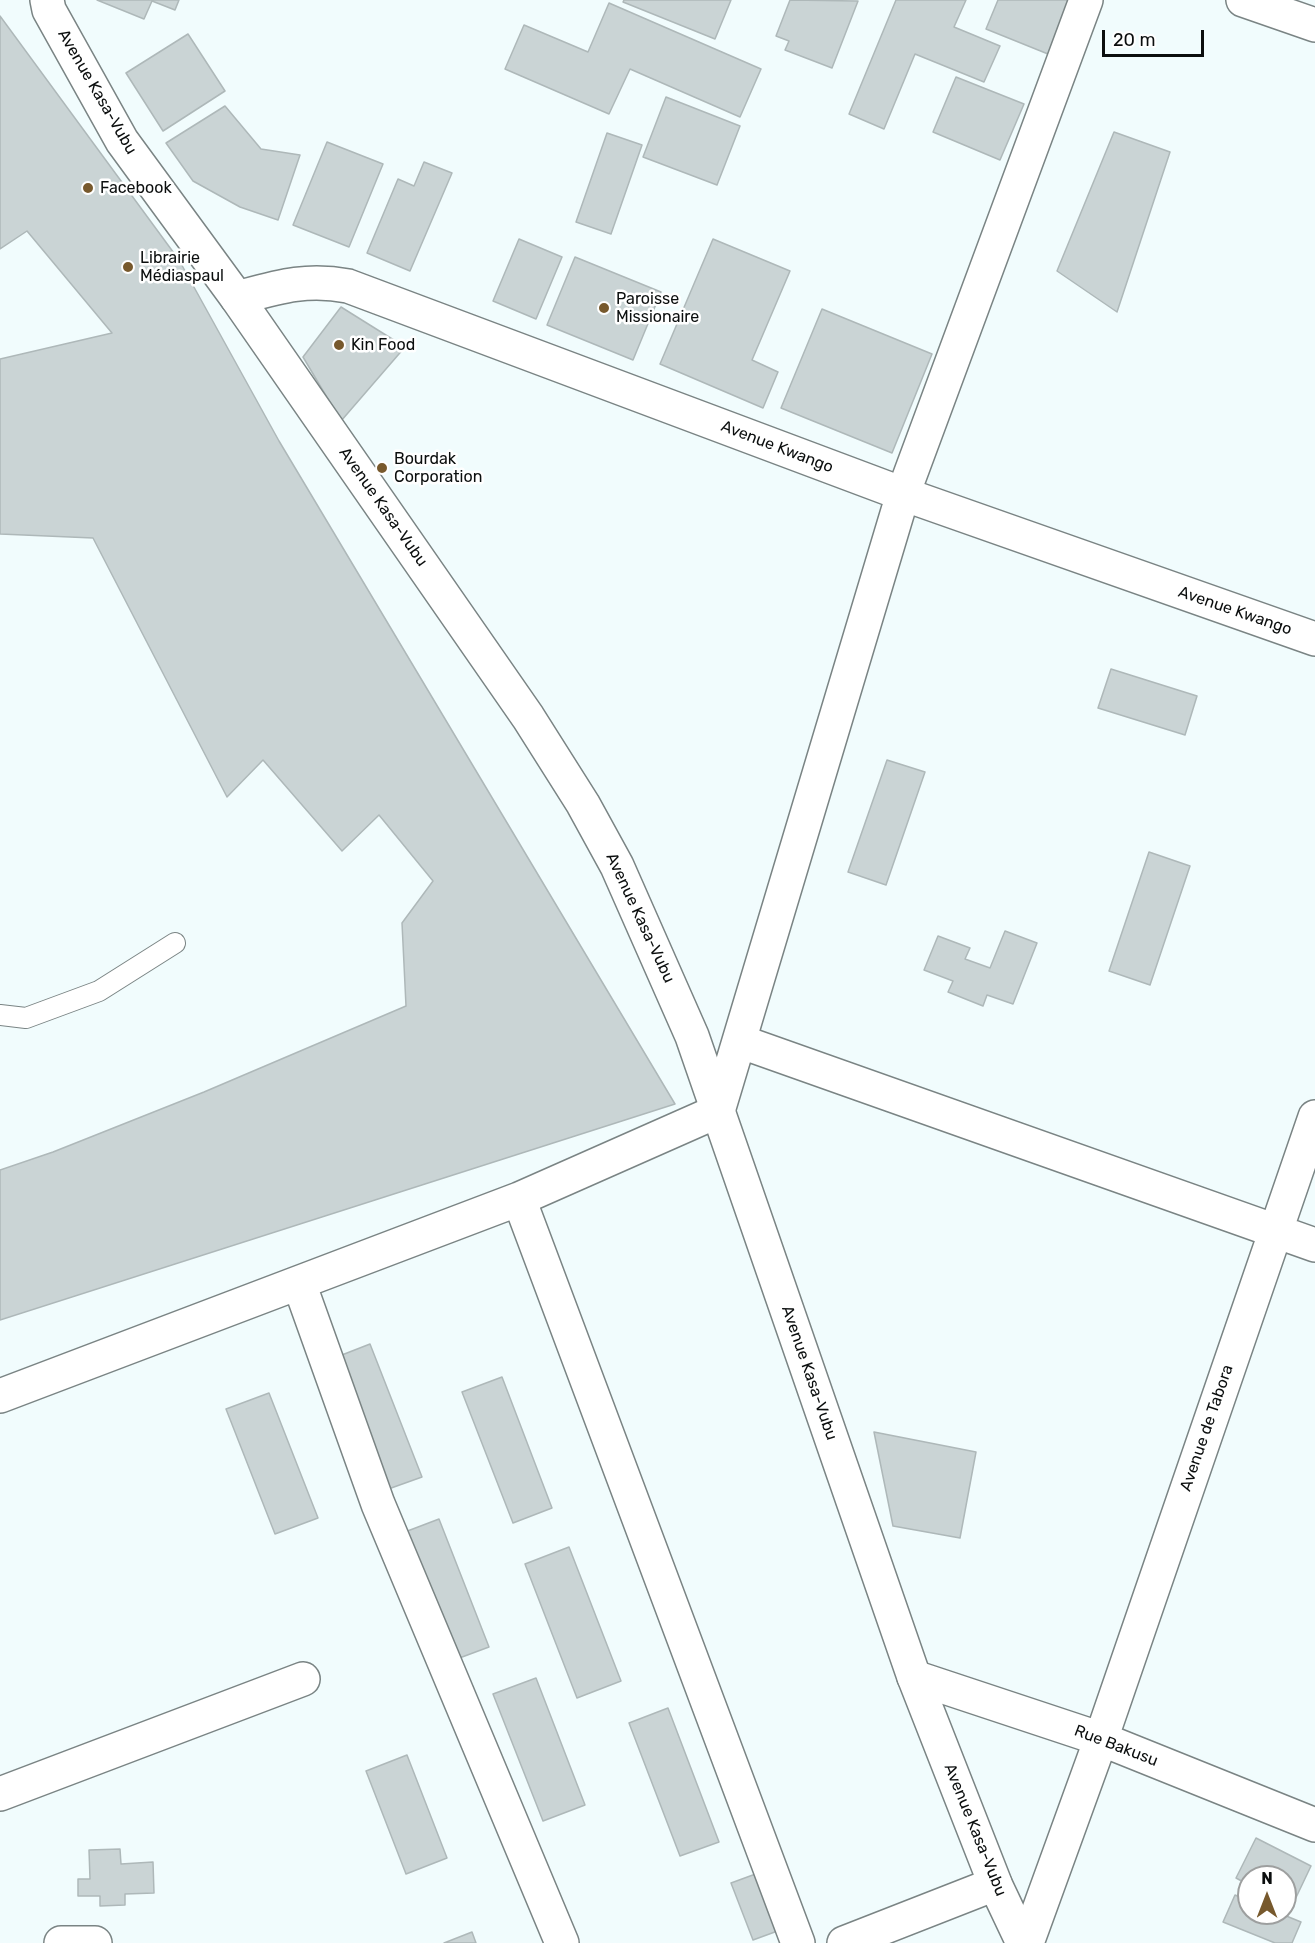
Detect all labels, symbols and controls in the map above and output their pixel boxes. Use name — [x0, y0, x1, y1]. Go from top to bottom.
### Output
scale bar — [1105, 18, 1207, 56]
street label: Avenue Kasa-Vubu — [53, 26, 141, 158]
text: 20 m — [1113, 29, 1155, 51]
place label: Facebook — [100, 178, 172, 198]
marker: Facebook — [81, 181, 95, 195]
place label: Librairie Médiaspaul — [140, 248, 224, 286]
marker: Librairie Médiaspaul — [121, 260, 135, 274]
place label: Paroisse Missionaire — [616, 289, 699, 327]
marker: Paroisse Missionaire — [597, 301, 611, 315]
place label: Kin Food — [351, 335, 415, 355]
marker: Kin Food — [332, 338, 346, 352]
street label: Avenue Kwango — [718, 417, 836, 477]
street label: Avenue Kasa-Vubu — [335, 444, 431, 570]
place label: Bourdak Corporation — [394, 449, 482, 487]
marker: Bourdak Corporation — [375, 461, 389, 475]
street label: Avenue Kwango — [1176, 583, 1294, 639]
street label: Avenue Kasa-Vubu — [601, 850, 679, 986]
street label: Avenue Kasa-Vubu — [777, 1303, 841, 1443]
street label: Avenue de Tabora — [1176, 1362, 1238, 1494]
street label: Rue Bakusu — [1071, 1721, 1161, 1771]
street label: Avenue Kasa-Vubu — [940, 1761, 1010, 1899]
north arrow — [1237, 1865, 1297, 1925]
text: N — [1261, 1869, 1273, 1888]

